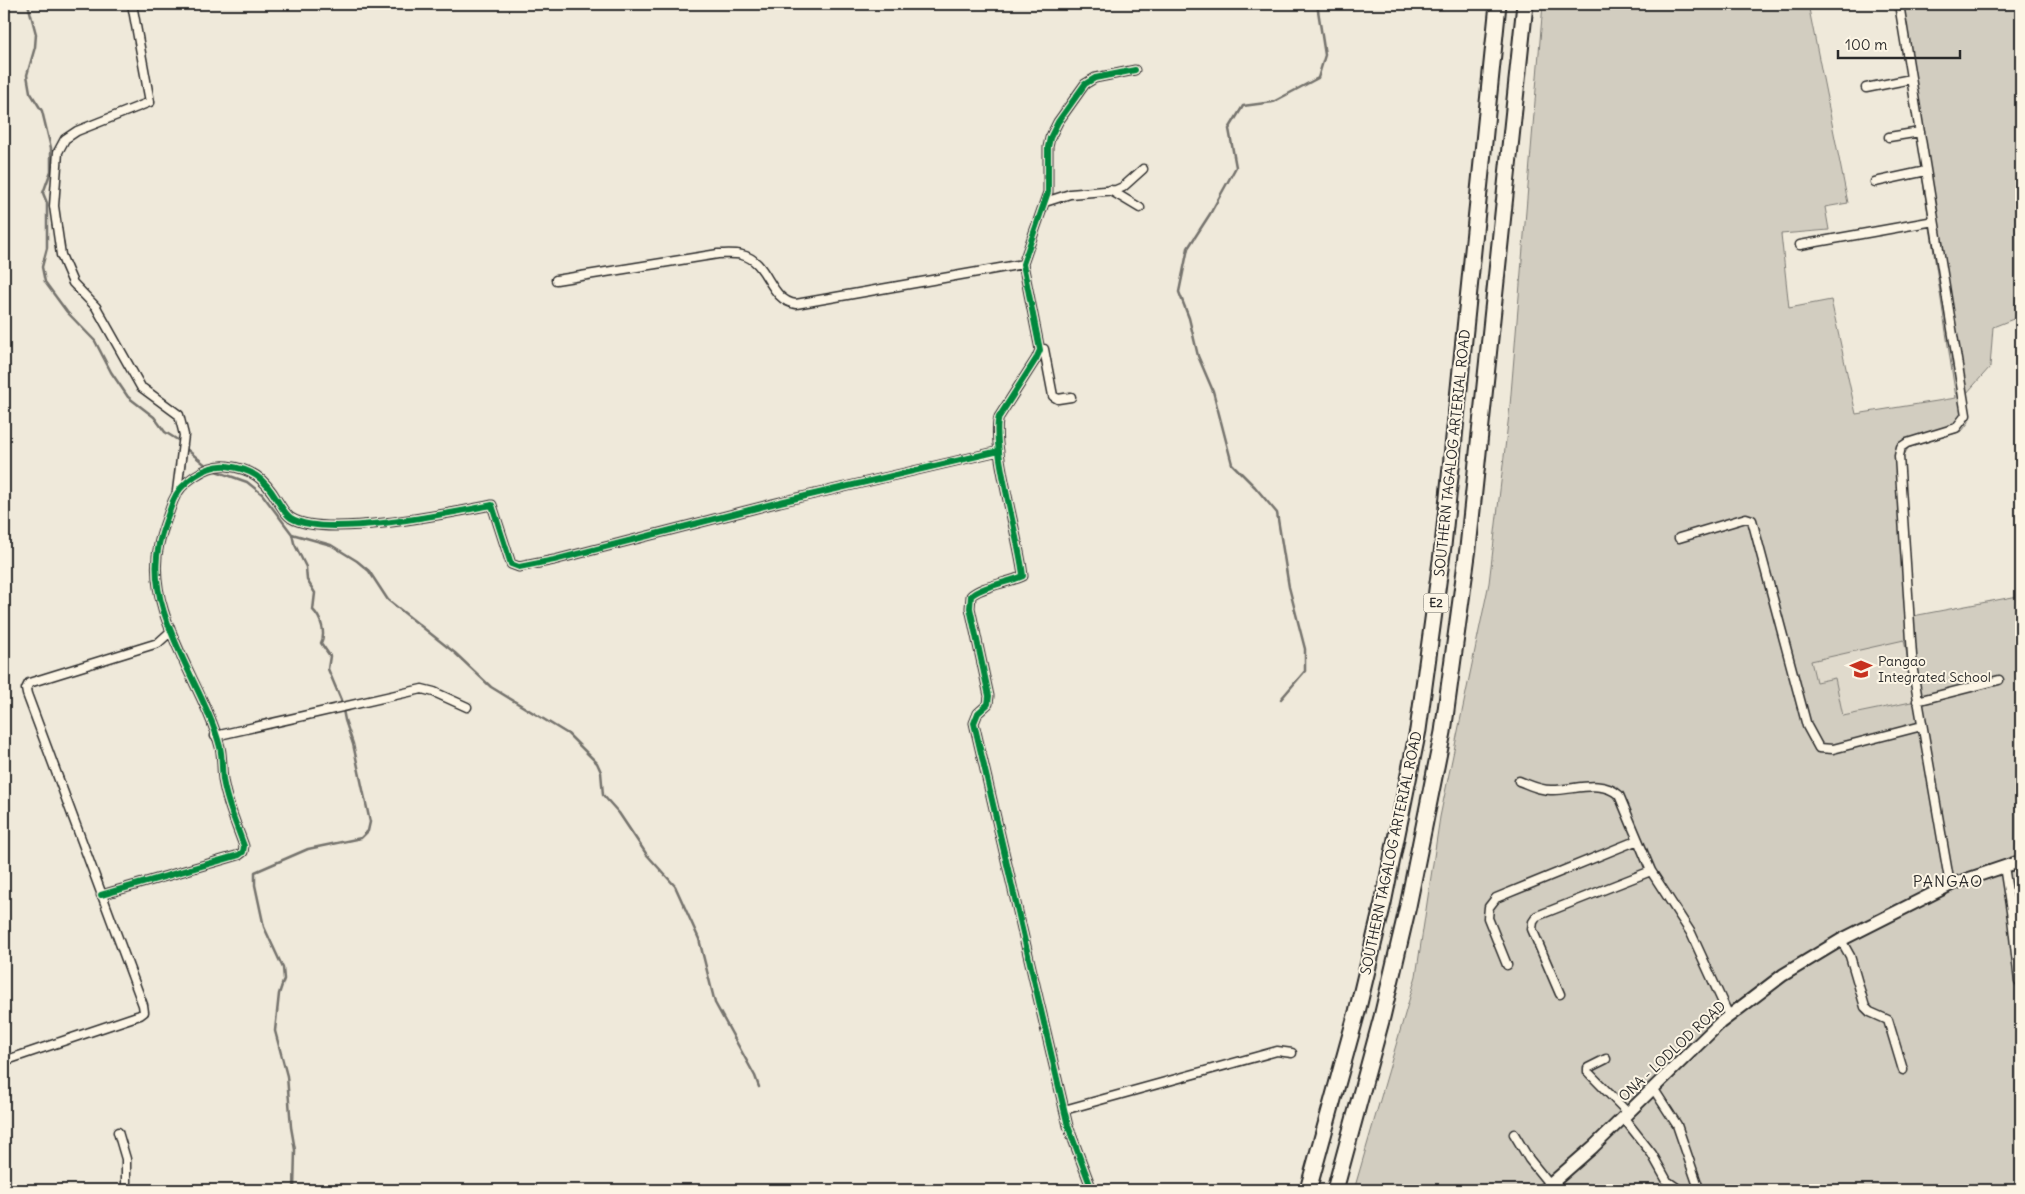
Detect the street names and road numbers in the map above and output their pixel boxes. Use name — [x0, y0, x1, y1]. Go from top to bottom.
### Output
street label: SOUTHERN TAGALOG ARTERIAL ROAD — [1430, 328, 1474, 578]
road number: E2 — [1424, 594, 1448, 612]
street label: SOUTHERN TAGALOG ARTERIAL ROAD — [1356, 730, 1426, 976]
street label: ONA - LODLOD ROAD — [1615, 997, 1729, 1105]

